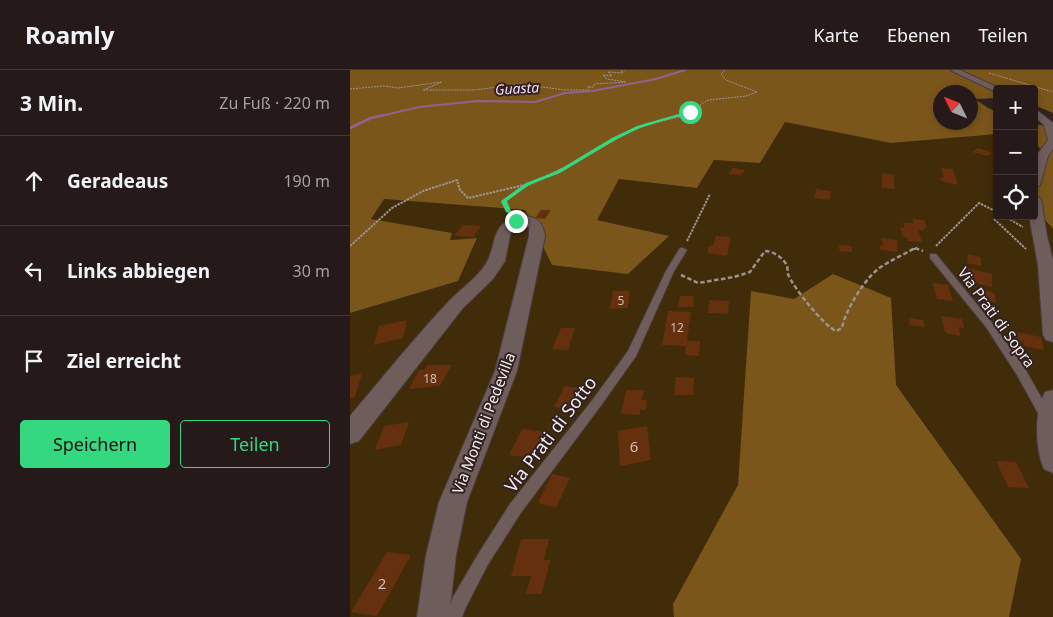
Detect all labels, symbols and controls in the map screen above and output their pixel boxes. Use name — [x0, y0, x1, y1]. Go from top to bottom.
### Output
text: Roamly — [25, 18, 114, 51]
text: Karte — [814, 23, 859, 47]
text: Ebenen — [887, 23, 951, 47]
text: Teilen — [979, 23, 1028, 47]
water label: Guasta — [494, 77, 540, 99]
north arrow — [933, 85, 978, 130]
map controls — [993, 85, 1038, 220]
button: + — [993, 85, 1038, 130]
text: 3 Min. — [20, 89, 83, 117]
text: Zu Fuß · 220 m — [219, 92, 330, 114]
route start — [679, 101, 702, 124]
button: − — [993, 130, 1038, 175]
icon: ahead — [20, 167, 48, 195]
text: Geradeaus — [67, 168, 168, 194]
text: 190 m — [283, 170, 330, 192]
button: locate — [993, 175, 1038, 220]
route end — [505, 210, 528, 233]
icon: left — [20, 257, 48, 285]
text: Links abbiegen — [67, 258, 210, 284]
text: 30 m — [293, 260, 330, 282]
street label: Via Prati di Sopra — [954, 263, 1040, 371]
house number: 5 — [618, 292, 625, 309]
house number: 12 — [670, 319, 684, 336]
icon: arrive — [20, 347, 48, 375]
text: Ziel erreicht — [67, 348, 181, 374]
street label: Via Monti di Pedevilla — [447, 349, 519, 497]
house number: 18 — [423, 370, 437, 387]
street label: Via Prati di Sotto — [499, 371, 601, 497]
button: Speichern — [20, 420, 170, 468]
button: Teilen — [180, 420, 330, 468]
house number: 6 — [630, 436, 638, 456]
house number: 2 — [378, 573, 386, 593]

